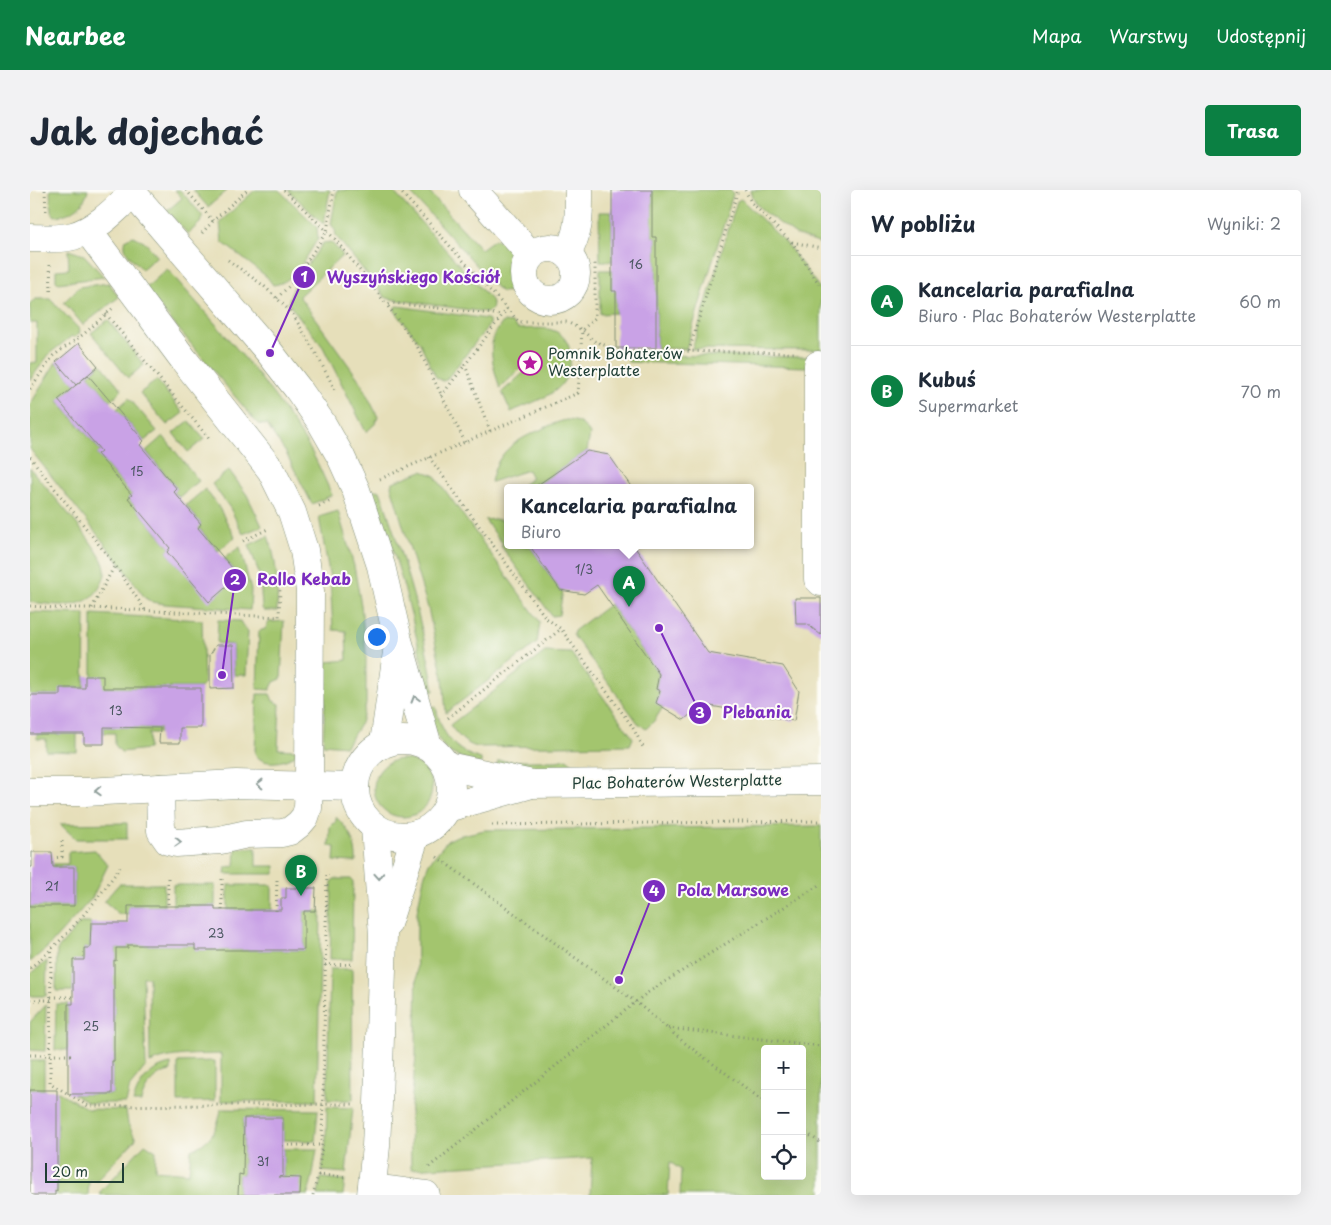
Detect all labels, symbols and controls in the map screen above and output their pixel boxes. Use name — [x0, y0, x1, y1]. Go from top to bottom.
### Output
text: Nearbee — [25, 17, 126, 53]
text: Mapa — [1032, 22, 1082, 49]
text: Warstwy — [1110, 22, 1188, 49]
text: Udostępnij — [1216, 22, 1306, 49]
text: Jak dojechać — [30, 104, 264, 157]
button: Trasa — [1205, 105, 1301, 156]
text: W pobliżu — [871, 207, 976, 239]
text: Wyniki: 2 — [1207, 211, 1281, 235]
house number: 16 — [629, 255, 643, 273]
callout: Wyszyńskiego Kościół — [291, 261, 510, 292]
text: 1 — [300, 264, 308, 287]
text: Wyszyńskiego Kościół — [327, 264, 501, 288]
text: Kancelaria parafialna — [918, 275, 1134, 303]
text: A — [881, 289, 893, 313]
text: 60 m — [1239, 289, 1281, 313]
text: Biuro · Plac Bohaterów Westerplatte — [918, 303, 1196, 327]
place label: Pomnik Bohaterów Westerplatte — [548, 341, 683, 381]
place icon: Pomnik Bohaterów Westerplatte — [517, 350, 543, 376]
text: Kubuś — [918, 365, 976, 393]
text: B — [882, 379, 892, 403]
text: 70 m — [1241, 379, 1281, 403]
text: Supermarket — [918, 393, 1018, 417]
house number: 15 — [130, 462, 144, 480]
popup — [504, 484, 754, 549]
text: Kancelaria parafialna — [521, 491, 737, 519]
text: Biuro — [521, 519, 561, 543]
house number: 1/3 — [575, 560, 593, 578]
callout: Rollo Kebab — [222, 564, 361, 595]
text: Rollo Kebab — [257, 566, 351, 590]
pin: A — [613, 566, 645, 607]
text: 2 — [230, 567, 241, 590]
your location — [364, 624, 390, 650]
one-way arrow — [410, 695, 420, 703]
callout: Plebania — [688, 697, 802, 728]
text: Plebania — [722, 699, 792, 723]
text: 3 — [695, 700, 705, 723]
house number: 13 — [109, 701, 123, 719]
street label: Plac Bohaterów Westerplatte — [572, 767, 782, 794]
one-way arrow — [256, 779, 264, 789]
one-way arrow — [94, 786, 102, 797]
one-way arrow — [174, 837, 182, 847]
pin: B — [285, 855, 317, 896]
one-way arrow — [373, 872, 384, 880]
callout: Pola Marsowe — [642, 875, 799, 906]
house number: 21 — [45, 877, 59, 895]
text: Pola Marsowe — [677, 877, 789, 901]
text: 4 — [649, 878, 659, 901]
house number: 23 — [208, 924, 224, 942]
house number: 25 — [83, 1017, 99, 1035]
map controls — [761, 1045, 806, 1180]
button: + — [761, 1045, 806, 1090]
button: − — [761, 1090, 806, 1135]
button: locate — [761, 1135, 806, 1180]
house number: 31 — [257, 1152, 269, 1170]
scale bar — [45, 1160, 124, 1183]
text: 20 m — [52, 1161, 88, 1182]

